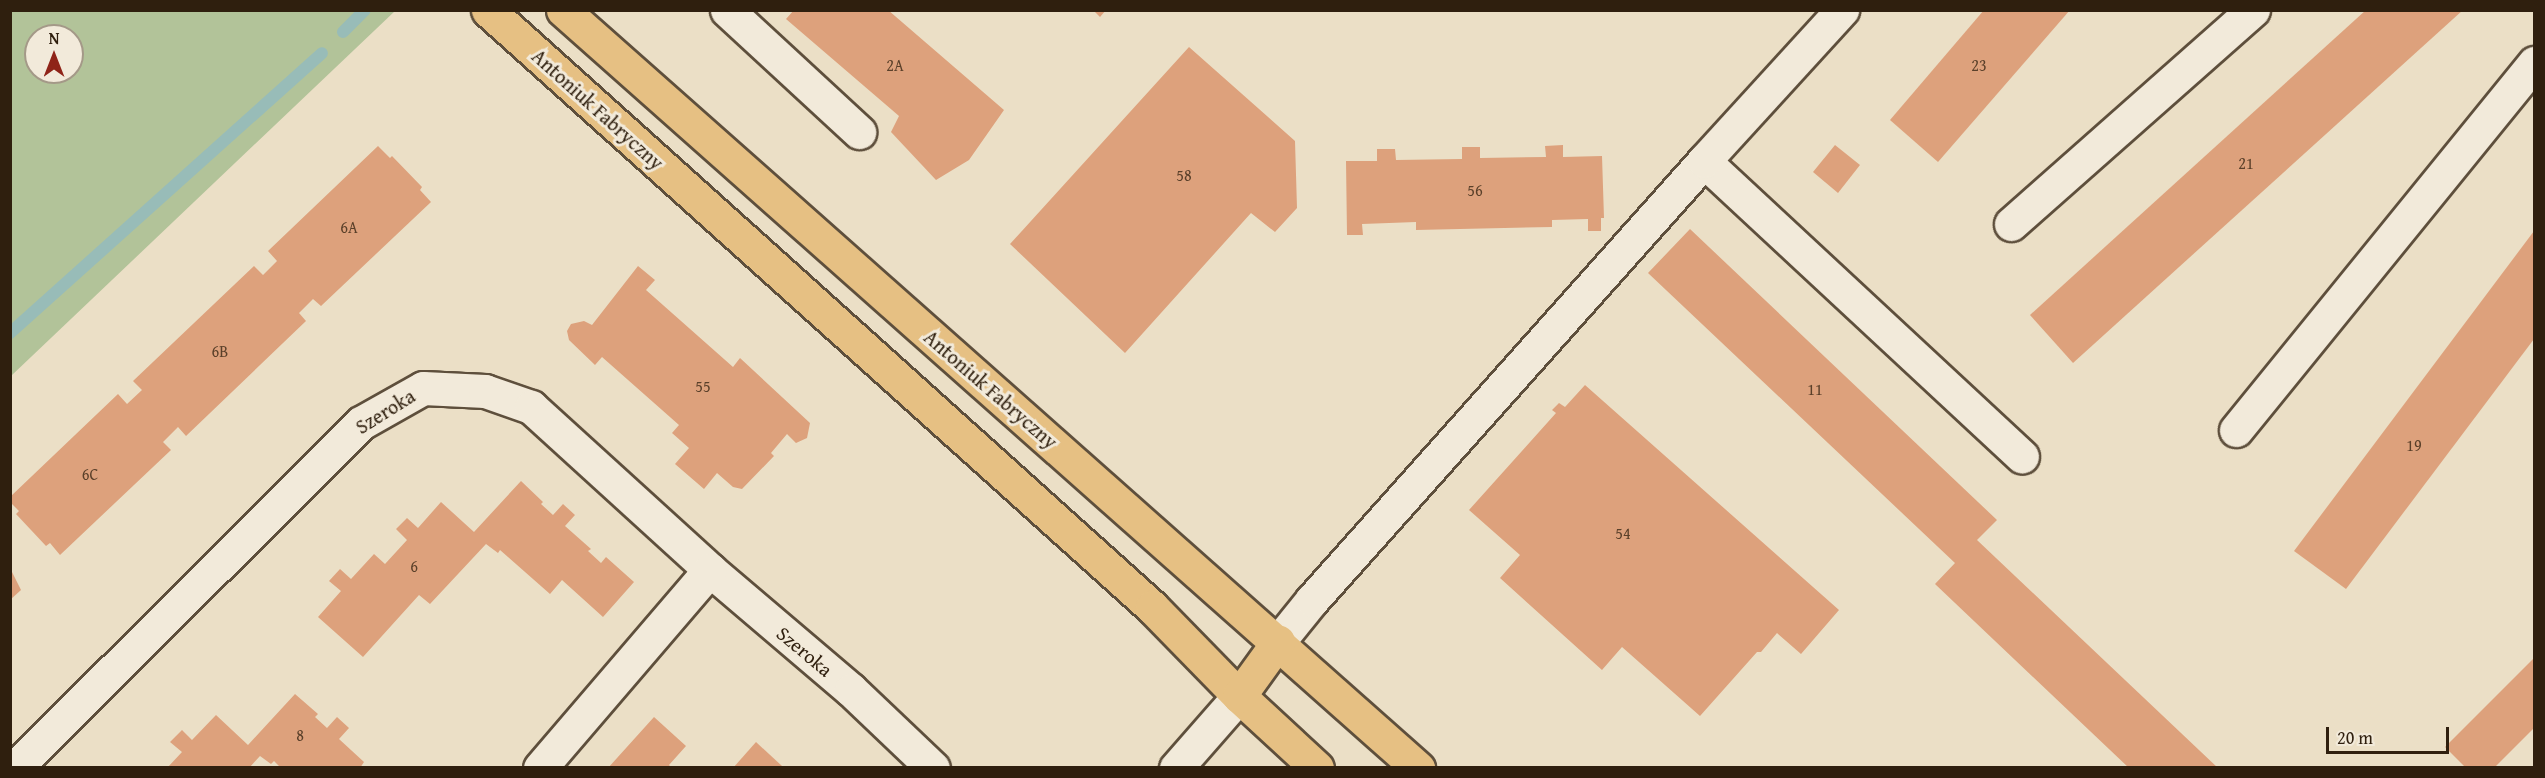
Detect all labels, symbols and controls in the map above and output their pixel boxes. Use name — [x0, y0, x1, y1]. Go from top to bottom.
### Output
north arrow — [24, 24, 84, 84]
text: N — [49, 26, 59, 50]
street label: Antoniuk Fabryczny — [527, 44, 669, 174]
house number: 2A — [886, 55, 904, 75]
house number: 23 — [1971, 55, 1987, 75]
house number: 21 — [2238, 153, 2254, 173]
house number: 58 — [1176, 165, 1192, 185]
house number: 56 — [1467, 180, 1483, 200]
house number: 6A — [340, 217, 358, 237]
street label: Antoniuk Fabryczny — [919, 325, 1063, 453]
house number: 6B — [212, 341, 228, 361]
house number: 55 — [695, 376, 711, 396]
house number: 11 — [1807, 379, 1823, 399]
street label: Szeroka — [351, 383, 419, 439]
house number: 19 — [2406, 435, 2422, 455]
house number: 6C — [82, 464, 98, 484]
house number: 54 — [1615, 523, 1631, 543]
house number: 6 — [410, 556, 418, 576]
street label: Szeroka — [772, 621, 838, 681]
scale bar — [2329, 715, 2452, 753]
text: 20 m — [2337, 724, 2373, 751]
house number: 8 — [296, 725, 304, 745]

